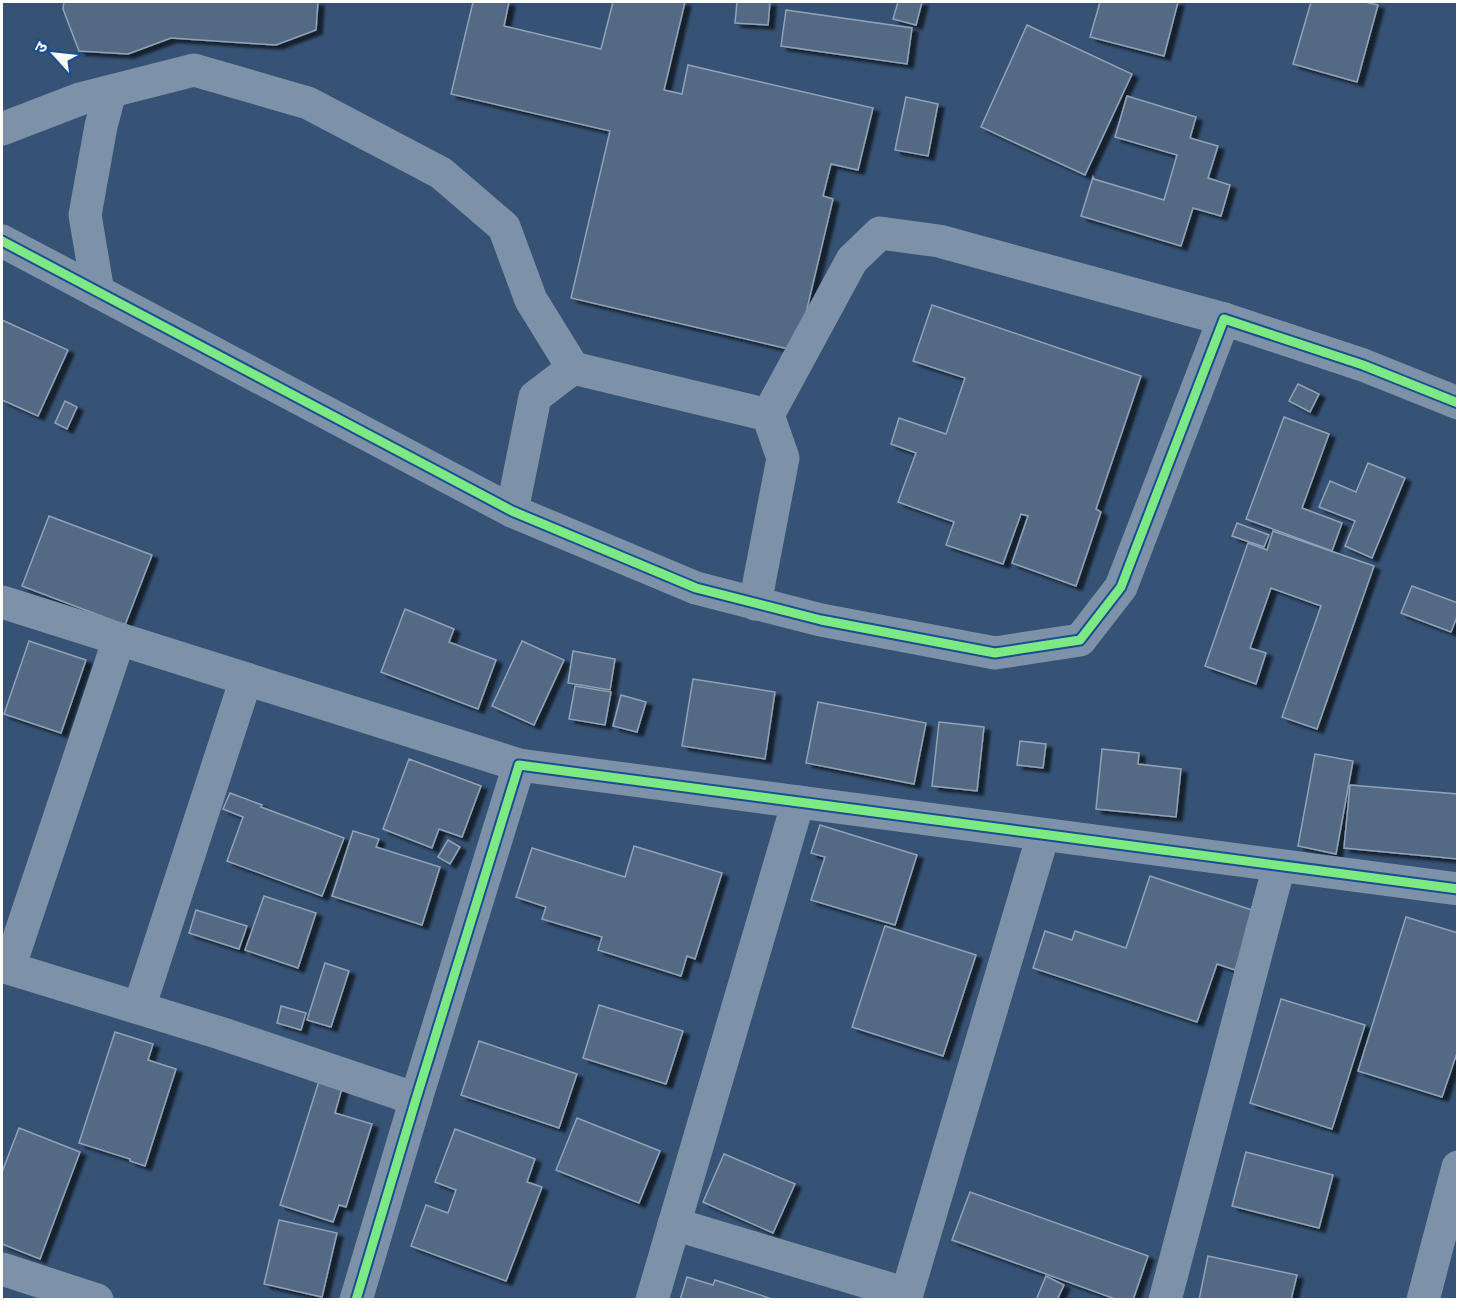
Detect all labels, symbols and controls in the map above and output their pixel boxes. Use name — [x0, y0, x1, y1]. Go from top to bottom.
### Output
north arrow — [24, 24, 84, 84]
text: उ — [30, 38, 52, 56]

